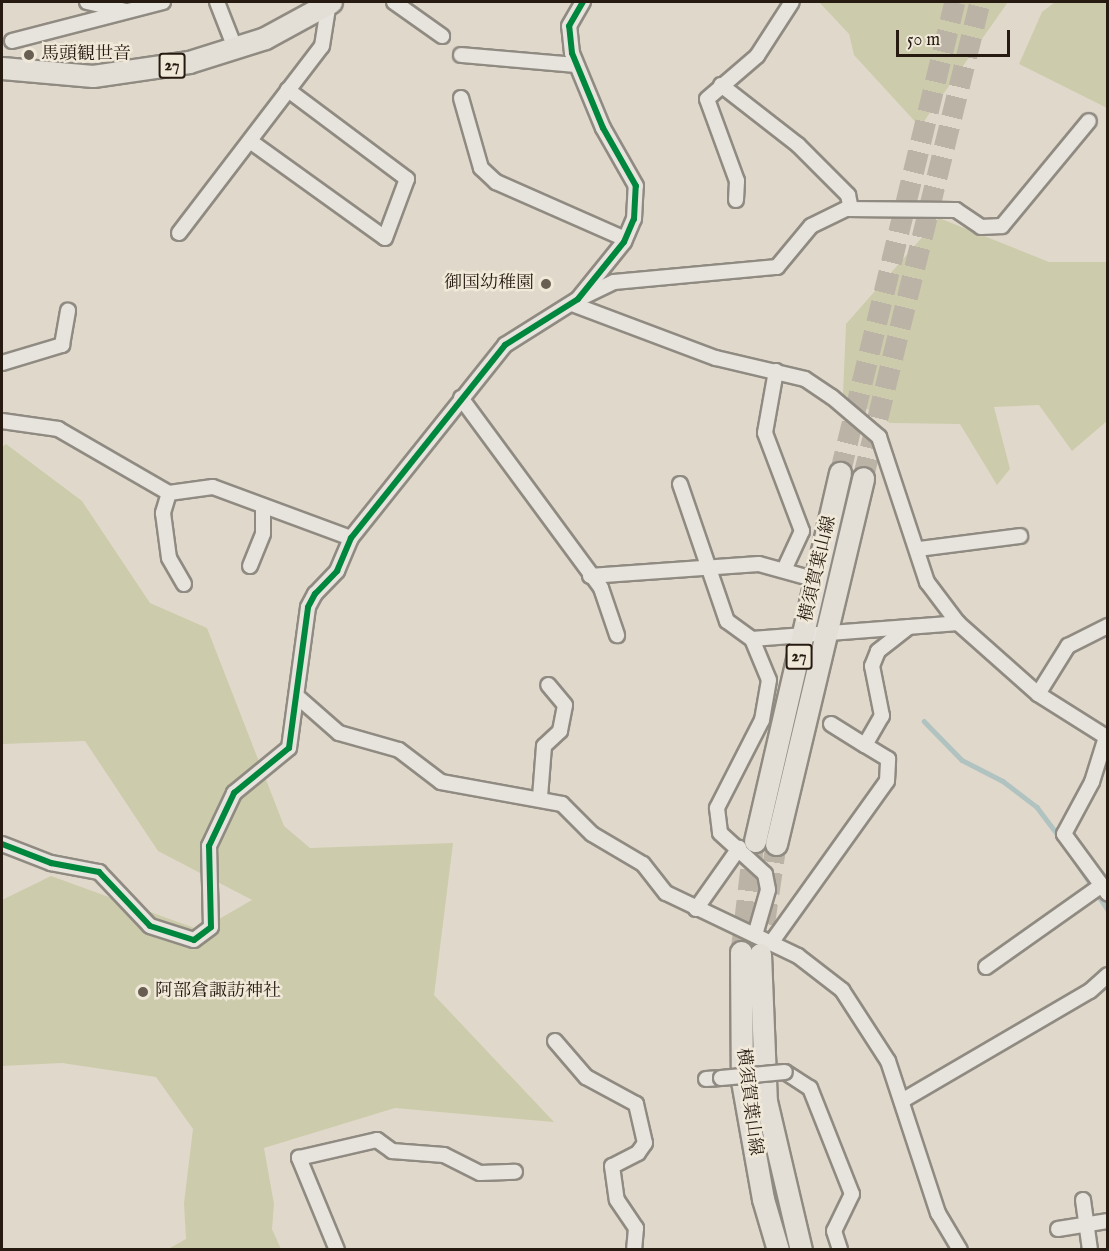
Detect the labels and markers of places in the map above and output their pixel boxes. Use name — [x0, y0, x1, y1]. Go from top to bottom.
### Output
place label: 馬頭観世音 — [41, 44, 131, 66]
marker: 馬頭観世音 — [22, 48, 36, 62]
place label: 御国幼稚園 — [444, 273, 534, 295]
marker: 御国幼稚園 — [539, 277, 553, 291]
place label: 阿部倉諏訪神社 — [155, 981, 281, 1003]
marker: 阿部倉諏訪神社 — [136, 985, 150, 999]

